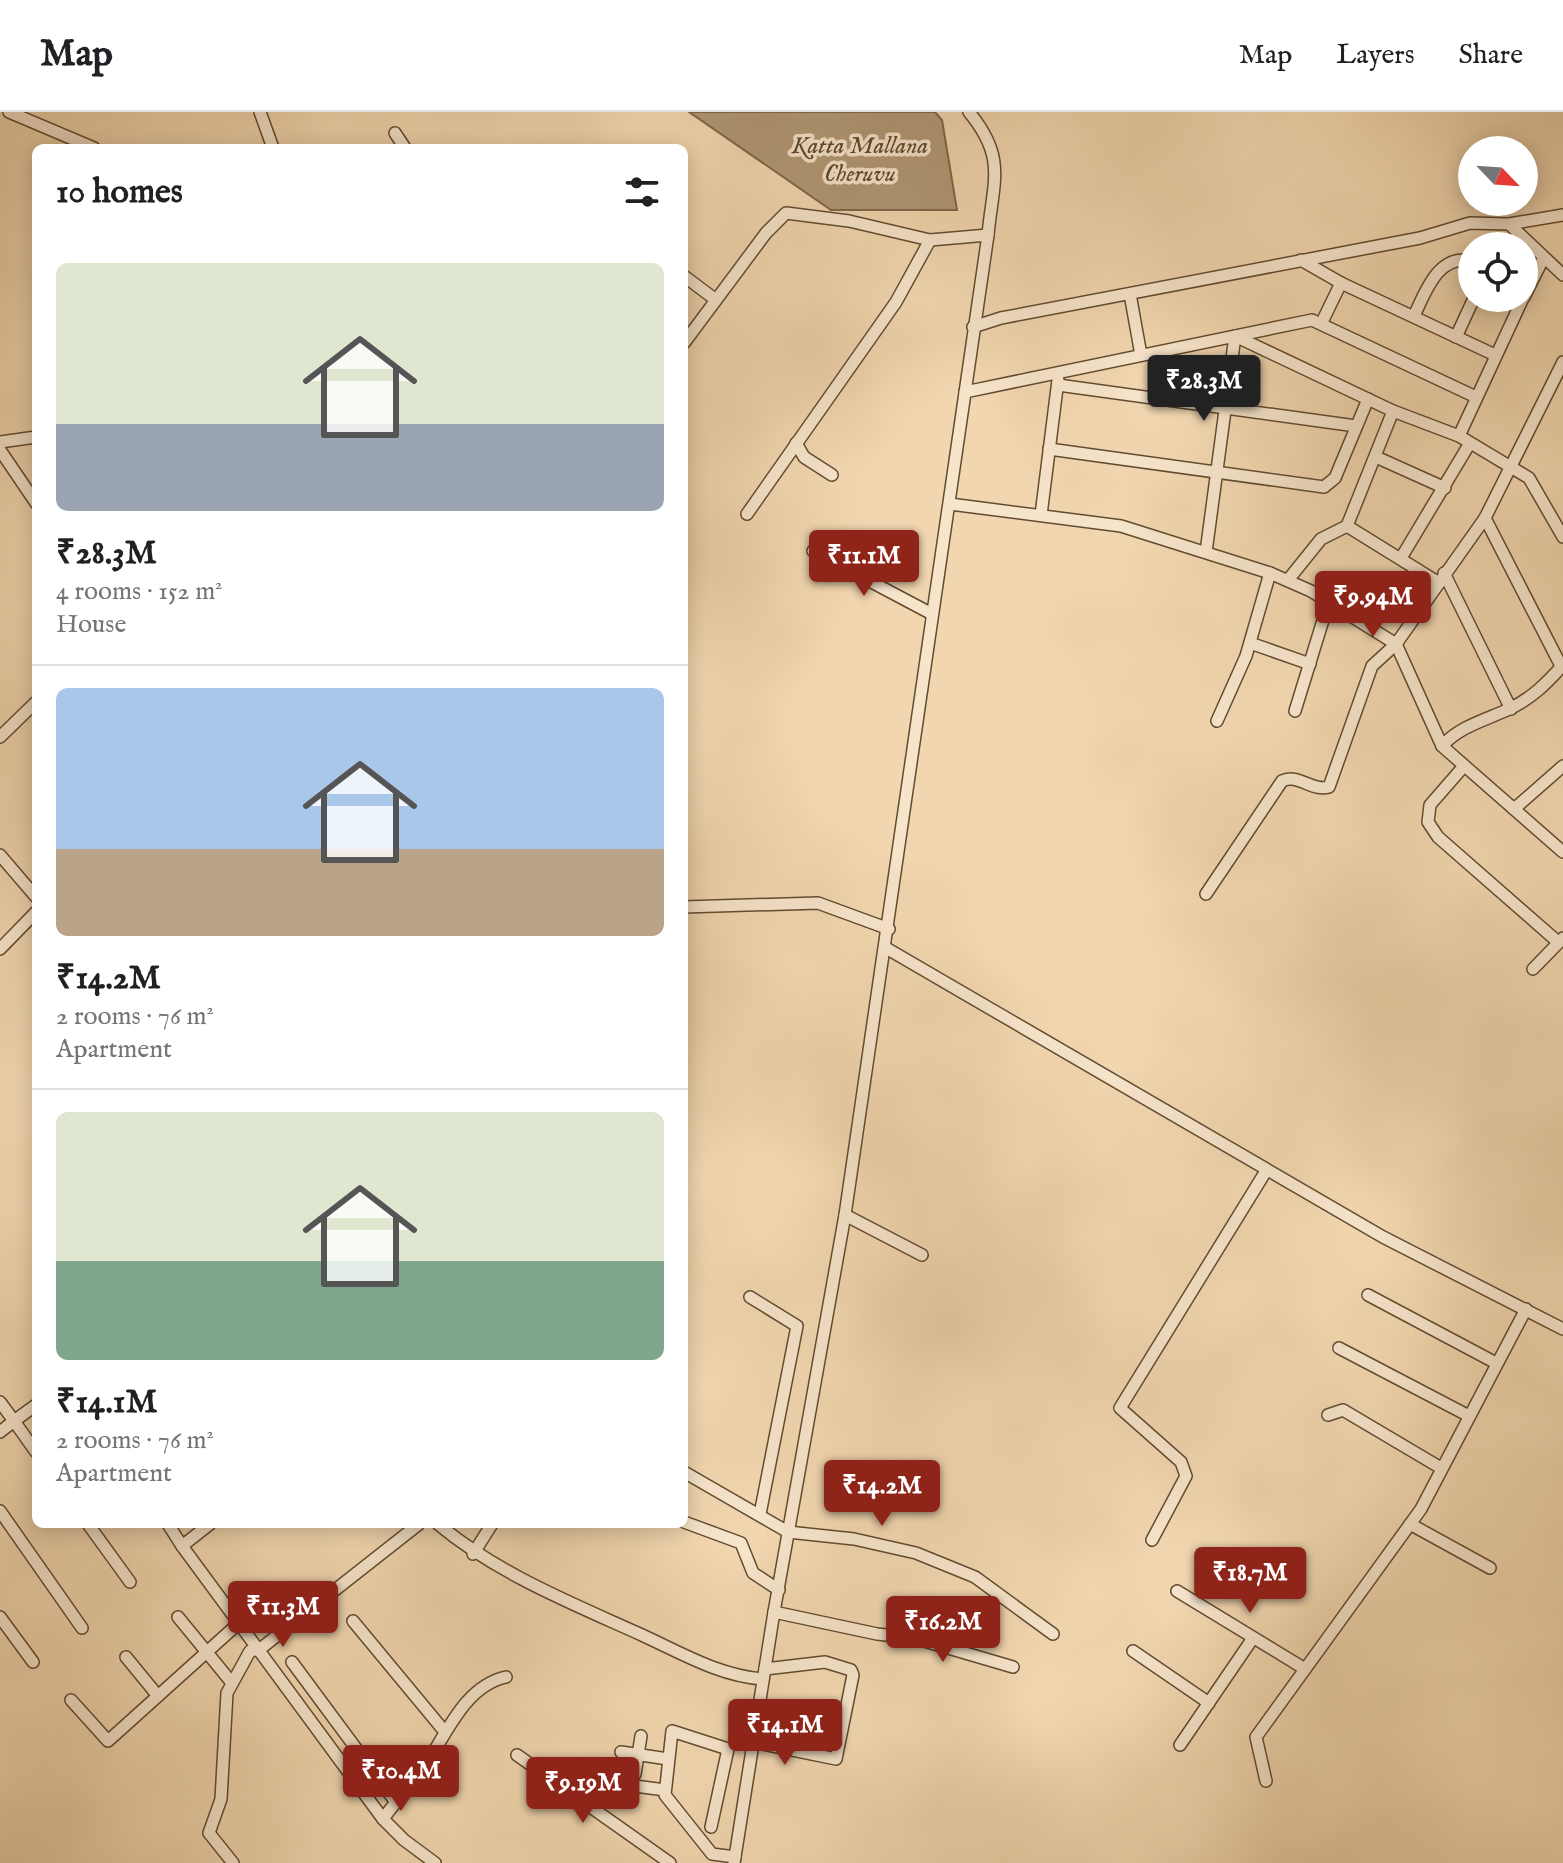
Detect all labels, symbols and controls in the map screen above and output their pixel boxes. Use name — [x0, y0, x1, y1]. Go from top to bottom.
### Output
text: Map — [40, 31, 113, 79]
text: Map — [1239, 38, 1292, 73]
text: Layers — [1336, 38, 1415, 73]
text: Share — [1459, 38, 1523, 73]
water label: Katta Mallana Cheruvu — [791, 131, 928, 190]
north arrow — [1458, 136, 1538, 216]
map controls — [1458, 136, 1538, 312]
icon: filters — [620, 170, 664, 214]
text: 10 homes — [56, 171, 183, 214]
button: locate — [1458, 232, 1538, 312]
icon: home — [288, 315, 432, 459]
pin: ₹28.3M — [1139, 355, 1269, 423]
text: ₹28.3M — [1165, 364, 1243, 397]
pin: ₹11.1M — [799, 530, 929, 598]
text: ₹28.3M — [56, 532, 157, 575]
text: ₹11.1M — [827, 539, 901, 572]
pin: ₹9.94M — [1308, 571, 1438, 639]
text: 4 rooms · 152 m² — [56, 575, 223, 608]
text: ₹9.94M — [1333, 580, 1413, 613]
text: House — [56, 608, 126, 641]
icon: home — [288, 740, 432, 884]
text: ₹14.2M — [56, 957, 161, 1000]
text: 2 rooms · 76 m² — [56, 1000, 214, 1033]
text: Apartment — [56, 1033, 172, 1066]
icon: home — [288, 1164, 432, 1308]
text: ₹14.1M — [56, 1381, 157, 1424]
text: 2 rooms · 76 m² — [56, 1424, 214, 1457]
text: Apartment — [56, 1457, 172, 1490]
pin: ₹14.2M — [817, 1460, 947, 1528]
text: ₹14.2M — [842, 1469, 922, 1502]
pin: ₹18.7M — [1185, 1547, 1315, 1615]
text: ₹18.7M — [1212, 1556, 1288, 1589]
pin: ₹11.3M — [218, 1581, 348, 1649]
text: ₹11.3M — [246, 1590, 320, 1623]
pin: ₹16.2M — [878, 1596, 1008, 1664]
text: ₹16.2M — [904, 1605, 982, 1638]
pin: ₹14.1M — [720, 1699, 850, 1767]
text: ₹14.1M — [746, 1708, 824, 1741]
pin: ₹10.4M — [336, 1745, 466, 1813]
text: ₹10.4M — [361, 1754, 441, 1787]
pin: ₹9.19M — [518, 1757, 648, 1825]
text: ₹9.19M — [544, 1766, 622, 1799]

